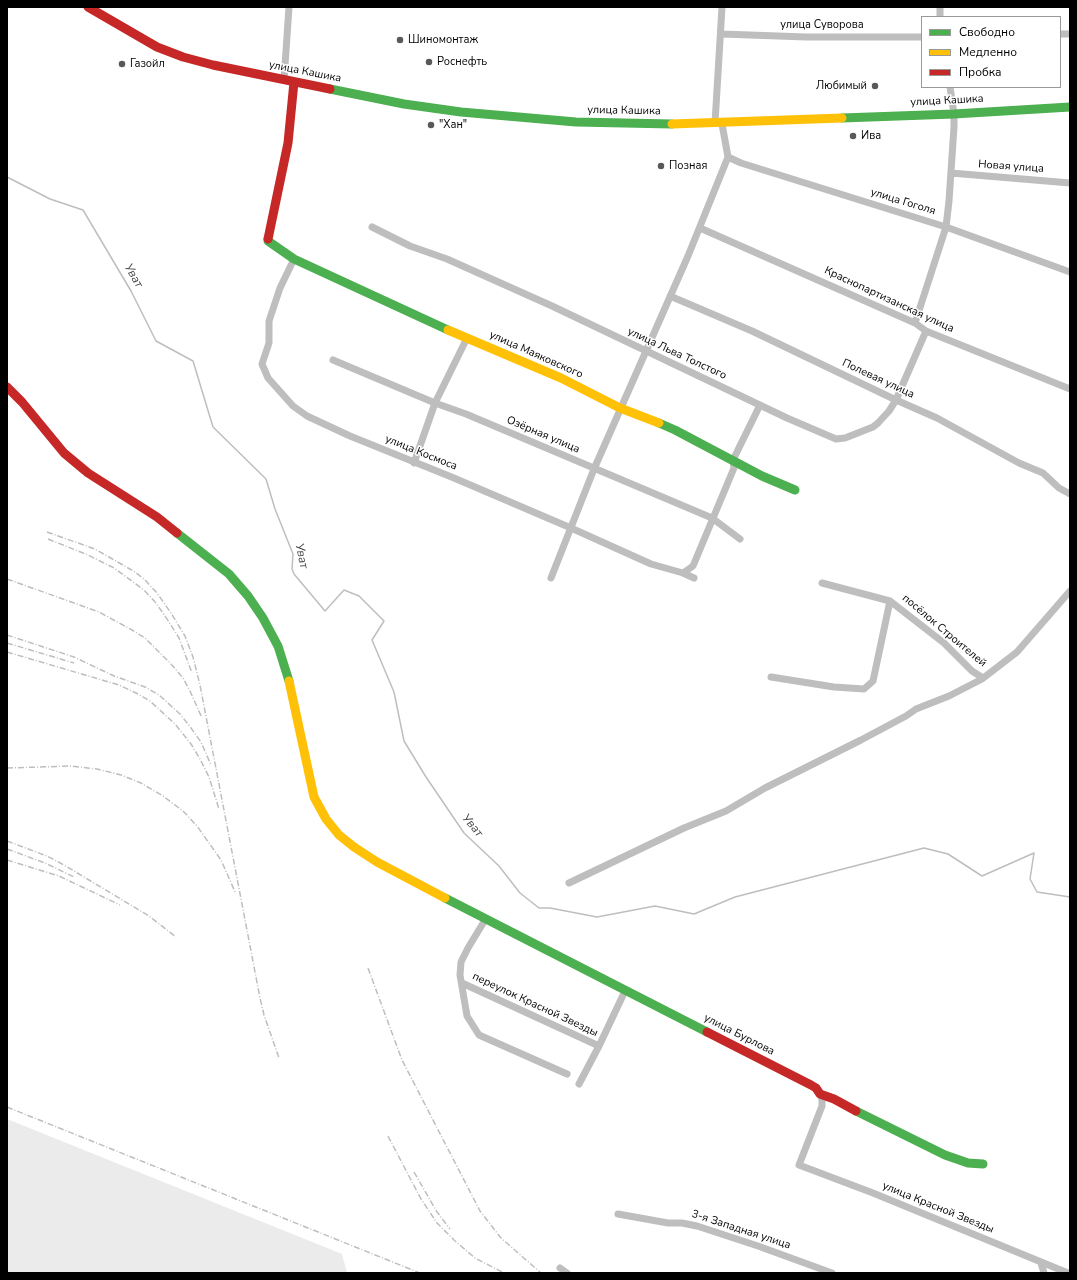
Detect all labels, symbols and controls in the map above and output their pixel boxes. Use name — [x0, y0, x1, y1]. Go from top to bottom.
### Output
legend — [921, 16, 1061, 88]
street label: улица Суворова — [780, 18, 864, 32]
text: Свободно — [959, 24, 1015, 40]
place label: Шиномонтаж — [408, 33, 478, 47]
marker: Шиномонтаж — [395, 35, 405, 45]
text: Медленно — [959, 44, 1017, 60]
place label: Роснефть — [437, 55, 487, 69]
place label: Газойл — [130, 57, 165, 71]
marker: Роснефть — [424, 57, 434, 67]
marker: Газойл — [117, 59, 127, 69]
street label: улица Кашика — [268, 59, 342, 85]
text: Пробка — [959, 64, 1002, 80]
place label: Любимый — [816, 79, 867, 93]
marker: Любимый — [870, 81, 880, 91]
street label: улица Кашика — [910, 92, 984, 110]
street label: улица Кашика — [587, 104, 661, 118]
place label: "Хан" — [439, 118, 467, 132]
marker: "Хан" — [426, 120, 436, 130]
place label: Ива — [861, 129, 881, 143]
marker: Ива — [848, 131, 858, 141]
street label: Новая улица — [978, 158, 1044, 176]
place label: Позная — [669, 159, 707, 173]
marker: Позная — [656, 161, 666, 171]
street label: улица Гоголя — [869, 186, 937, 218]
water label: Уват — [120, 261, 146, 291]
street label: Краснопартизанская улица — [822, 264, 956, 336]
street label: улица Льва Толстого — [625, 325, 729, 383]
street label: улица Маяковского — [487, 328, 585, 382]
street label: Полевая улица — [840, 357, 916, 401]
street label: Озёрная улица — [504, 414, 582, 456]
street label: улица Космоса — [383, 433, 459, 473]
water label: Уват — [291, 542, 311, 570]
street label: посёлок Строителей — [899, 592, 989, 670]
water label: Уват — [458, 812, 486, 840]
street label: переулок Красной Звезды — [470, 970, 600, 1040]
street label: улица Бурлова — [702, 1012, 776, 1058]
street label: улица Красной Звезды — [880, 1180, 996, 1236]
street label: 3-я Западная улица — [690, 1208, 792, 1252]

